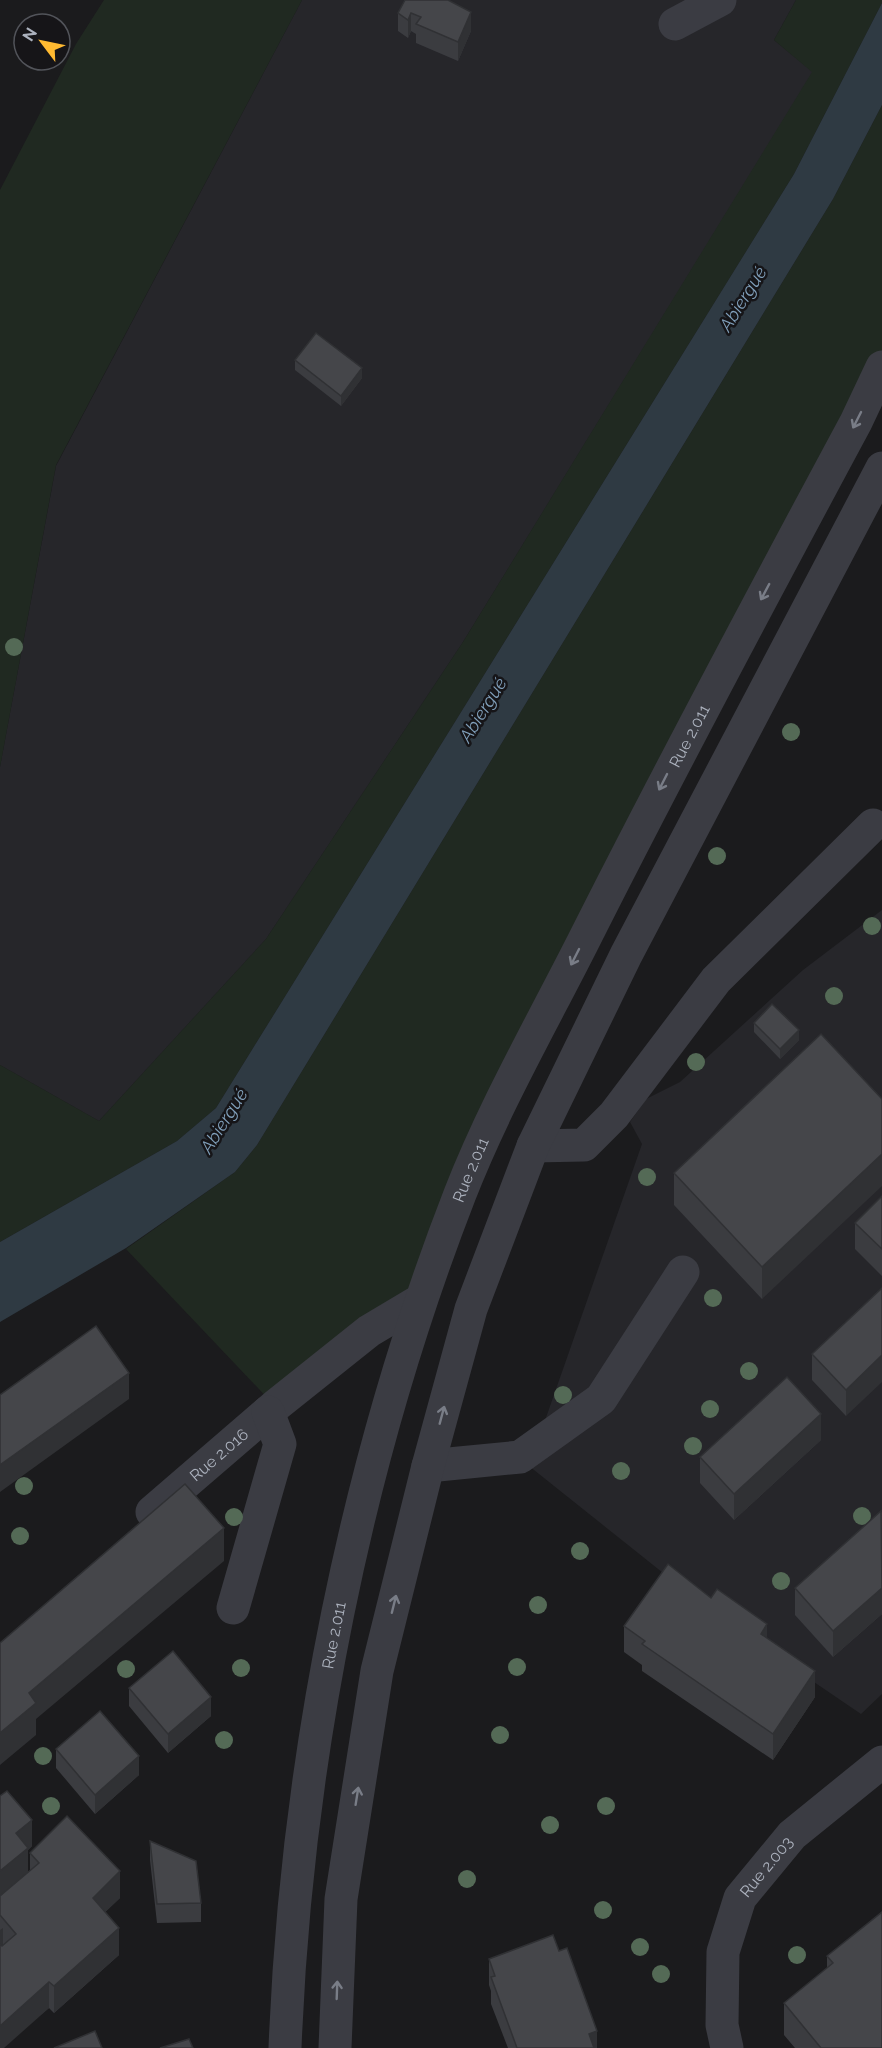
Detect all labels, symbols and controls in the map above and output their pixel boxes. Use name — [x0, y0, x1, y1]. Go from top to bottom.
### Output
north arrow — [12, 12, 72, 72]
text: N — [18, 24, 41, 45]
water label: Abiergué — [714, 262, 771, 336]
one-way arrow — [850, 410, 862, 428]
one-way arrow — [759, 583, 771, 600]
water label: Abiergué — [454, 673, 511, 747]
street label: Rue 2.011 — [665, 701, 714, 771]
one-way arrow — [657, 773, 668, 791]
one-way arrow — [569, 947, 581, 965]
water label: Abiergué — [195, 1084, 252, 1158]
street label: Rue 2.011 — [449, 1134, 493, 1205]
one-way arrow — [436, 1406, 448, 1425]
street label: Rue 2.016 — [186, 1425, 252, 1485]
one-way arrow — [388, 1595, 400, 1614]
street label: Rue 2.011 — [318, 1600, 350, 1671]
one-way arrow — [352, 1787, 363, 1806]
street label: Rue 2.003 — [736, 1833, 797, 1901]
one-way arrow — [332, 1980, 343, 2000]

